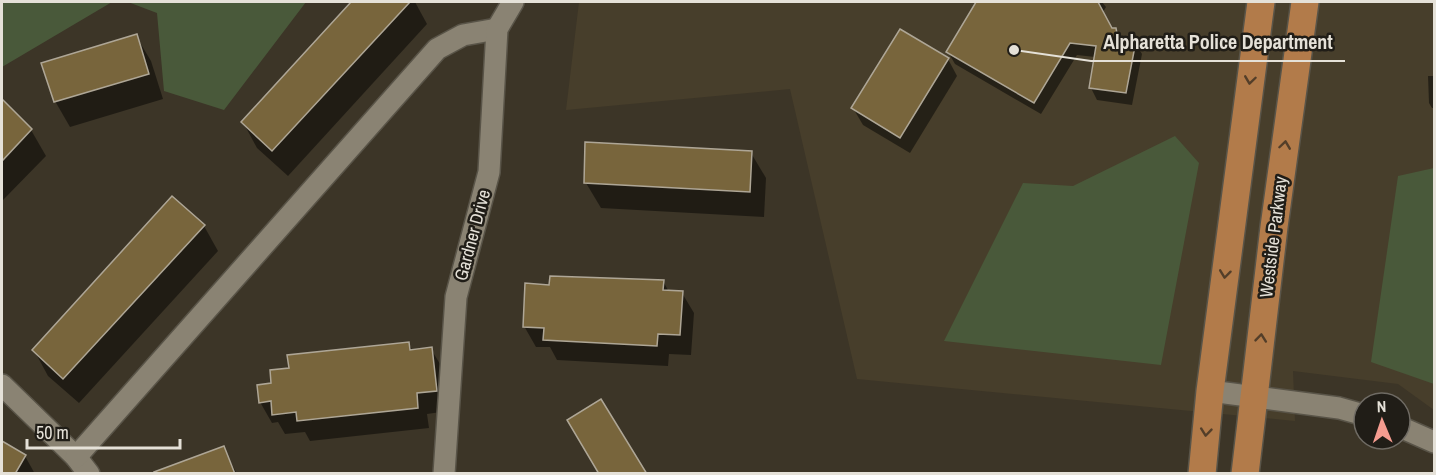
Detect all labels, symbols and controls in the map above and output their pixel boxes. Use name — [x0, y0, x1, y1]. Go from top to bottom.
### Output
callout: Alpharetta Police Department — [1091, 23, 1345, 61]
text: Alpharetta Police Department — [1103, 28, 1333, 55]
one-way arrow — [1245, 76, 1257, 85]
one-way arrow — [1279, 140, 1291, 149]
street label: Westside Parkway — [1253, 174, 1293, 299]
street label: Gardner Drive — [448, 187, 496, 283]
one-way arrow — [1219, 269, 1232, 278]
one-way arrow — [1254, 334, 1266, 343]
north arrow — [1352, 391, 1412, 451]
text: N — [1376, 395, 1387, 417]
scale bar — [27, 412, 180, 450]
text: 50 m — [36, 420, 69, 445]
one-way arrow — [1200, 428, 1213, 437]

